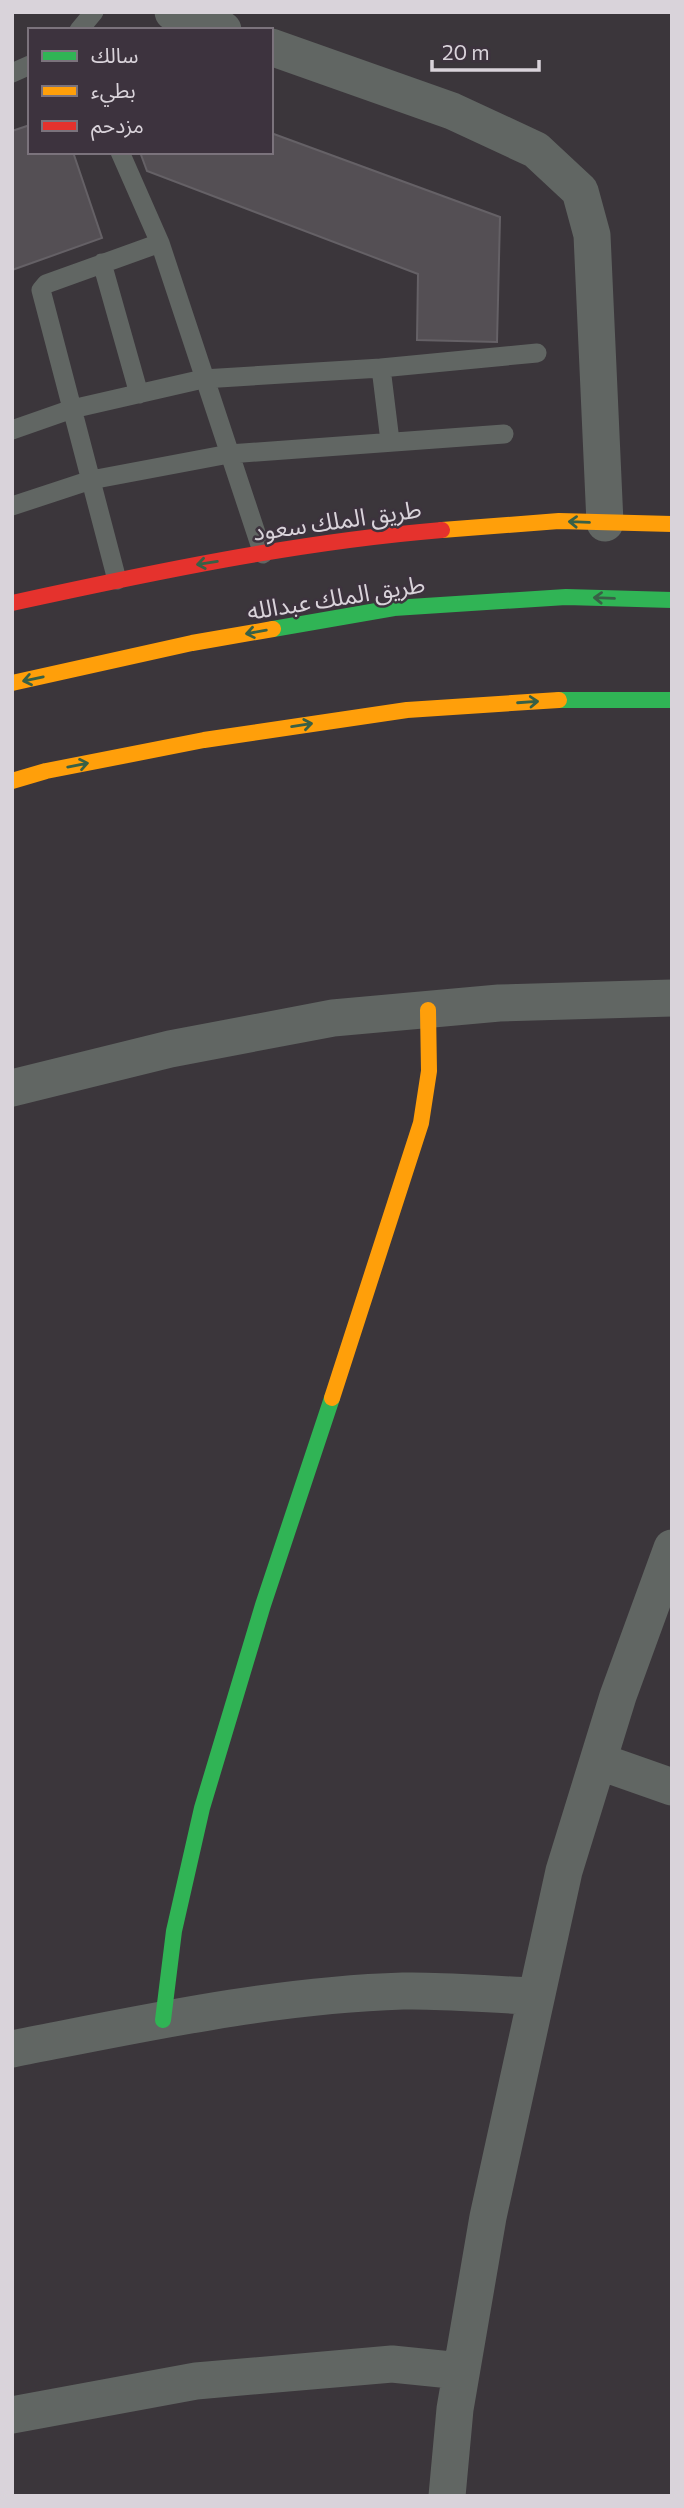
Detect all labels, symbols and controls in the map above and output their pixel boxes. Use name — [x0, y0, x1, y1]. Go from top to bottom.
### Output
legend — [28, 28, 273, 154]
scale bar — [432, 28, 539, 72]
text: 20 m — [442, 39, 490, 64]
text: سالك — [91, 42, 138, 67]
text: بطيء — [91, 77, 136, 107]
text: مزدحم — [91, 112, 144, 141]
street label: طريق الملك سعود — [251, 493, 423, 548]
one-way arrow — [568, 515, 591, 528]
one-way arrow — [196, 556, 219, 569]
street label: طريق الملك عبدالله — [245, 568, 427, 627]
one-way arrow — [592, 592, 615, 605]
one-way arrow — [245, 626, 268, 639]
one-way arrow — [22, 672, 45, 686]
one-way arrow — [517, 695, 540, 708]
one-way arrow — [291, 719, 313, 732]
one-way arrow — [66, 758, 89, 771]

